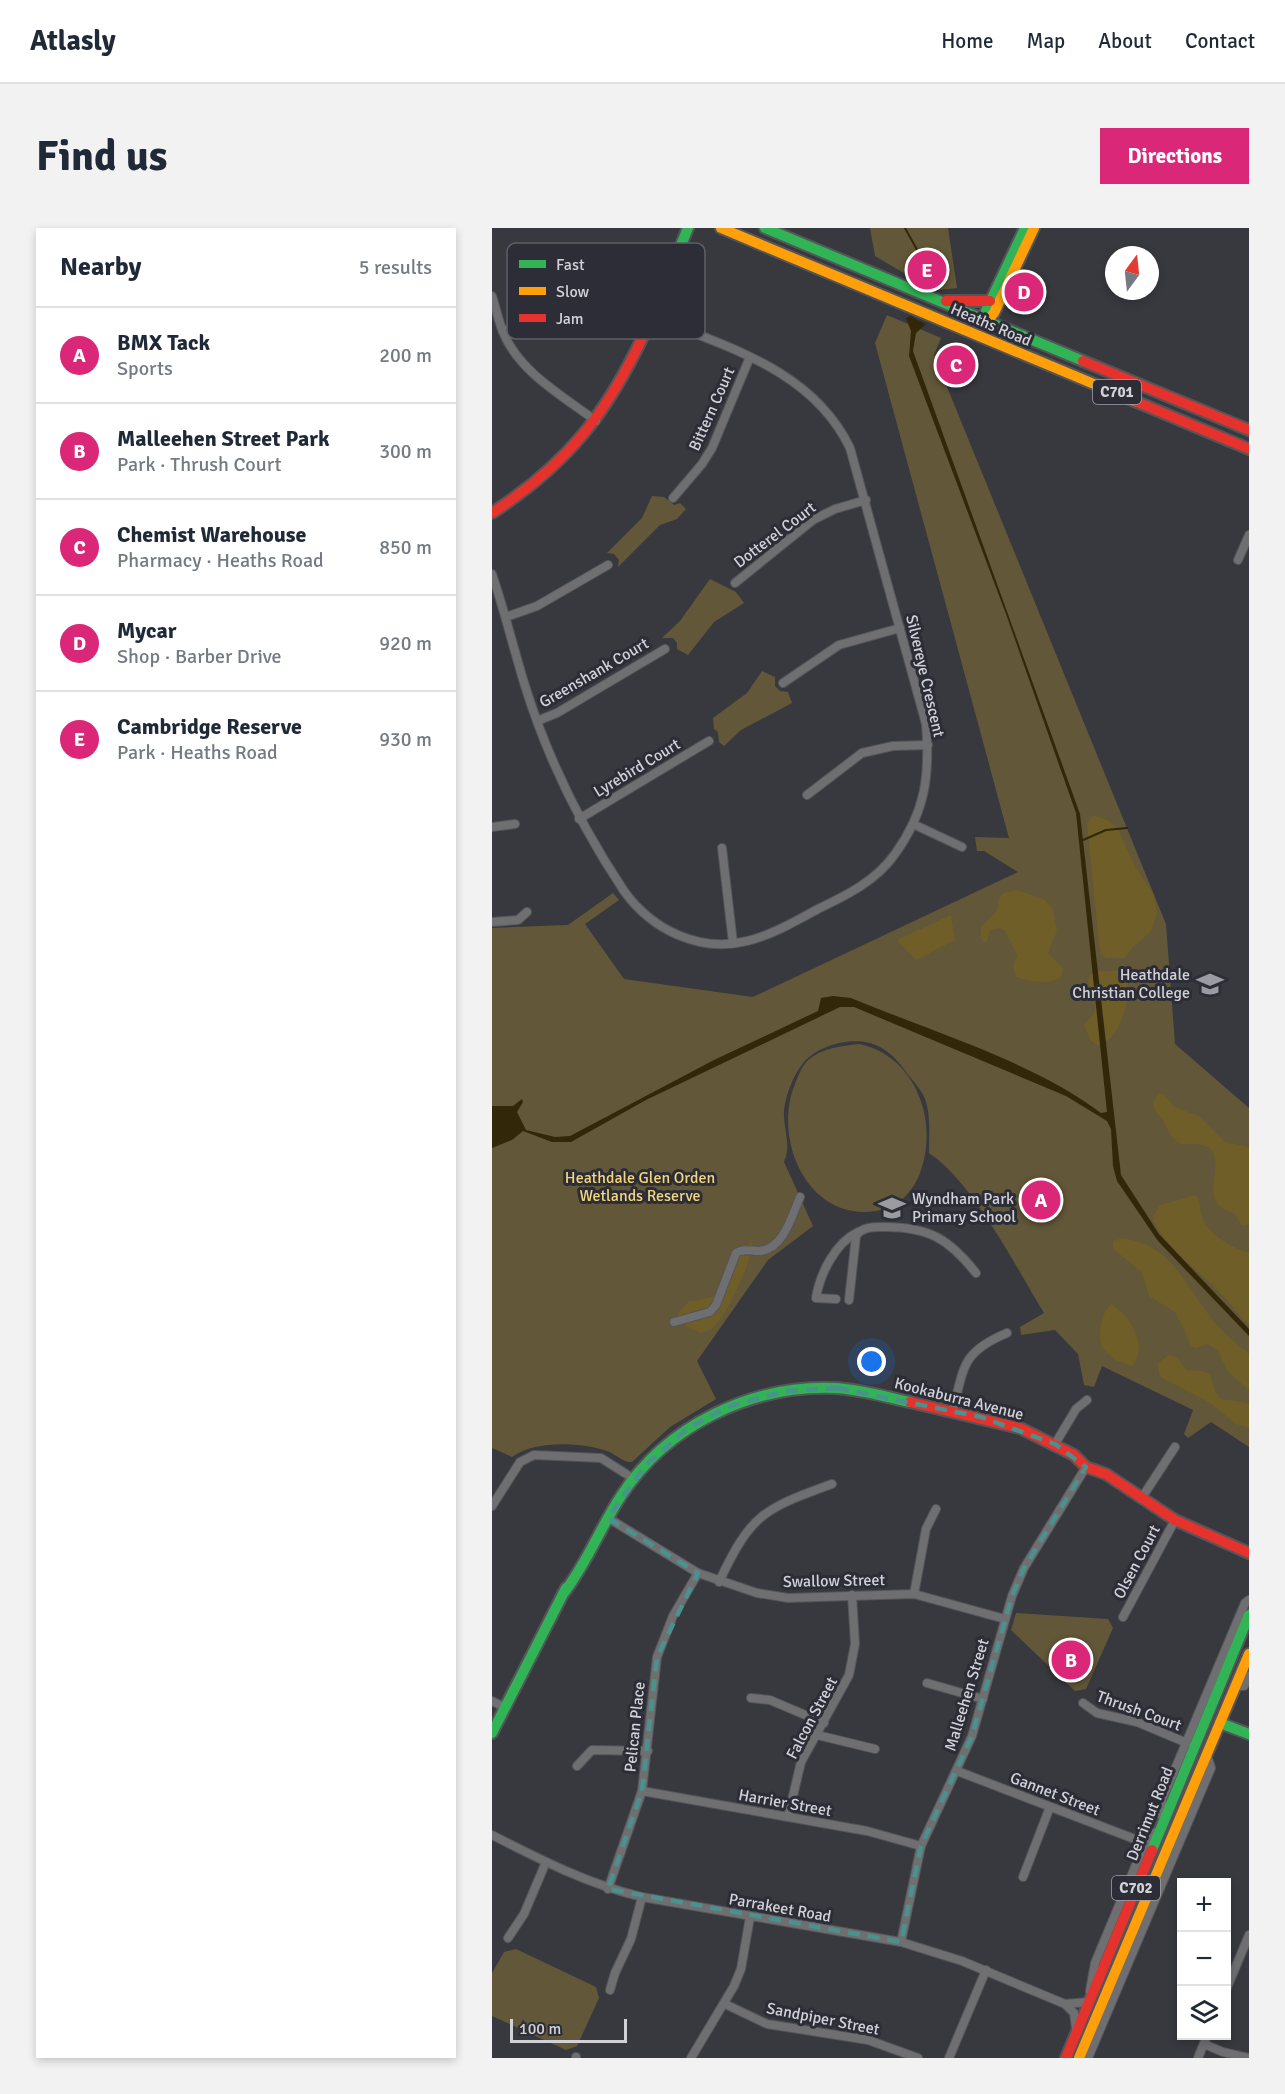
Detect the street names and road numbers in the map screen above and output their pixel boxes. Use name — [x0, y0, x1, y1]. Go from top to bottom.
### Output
street label: Heaths Road — [948, 299, 1034, 351]
street label: Bittern Court — [685, 364, 740, 454]
road number: C701 — [1093, 380, 1141, 404]
street label: Dotterel Court — [730, 497, 820, 572]
street label: Silvereye Crescent — [901, 613, 949, 740]
street label: Greenshank Court — [536, 633, 653, 712]
street label: Lyrebird Court — [590, 734, 684, 802]
street label: Kookaburra Avenue — [892, 1373, 1026, 1425]
street label: Olsen Court — [1109, 1521, 1165, 1602]
street label: Swallow Street — [783, 1570, 886, 1592]
street label: Malleehen Street — [940, 1636, 994, 1754]
street label: Falcon Street — [782, 1673, 842, 1763]
street label: Pelican Place — [620, 1681, 650, 1773]
street label: Thrush Court — [1094, 1686, 1185, 1736]
street label: Derrimut Road — [1122, 1764, 1178, 1864]
street label: Gannet Street — [1007, 1768, 1103, 1820]
street label: Harrier Street — [737, 1785, 834, 1821]
road number: C702 — [1112, 1876, 1160, 1900]
street label: Parrakeet Road — [727, 1889, 833, 1927]
street label: Sandpiper Street — [765, 1998, 882, 2040]

